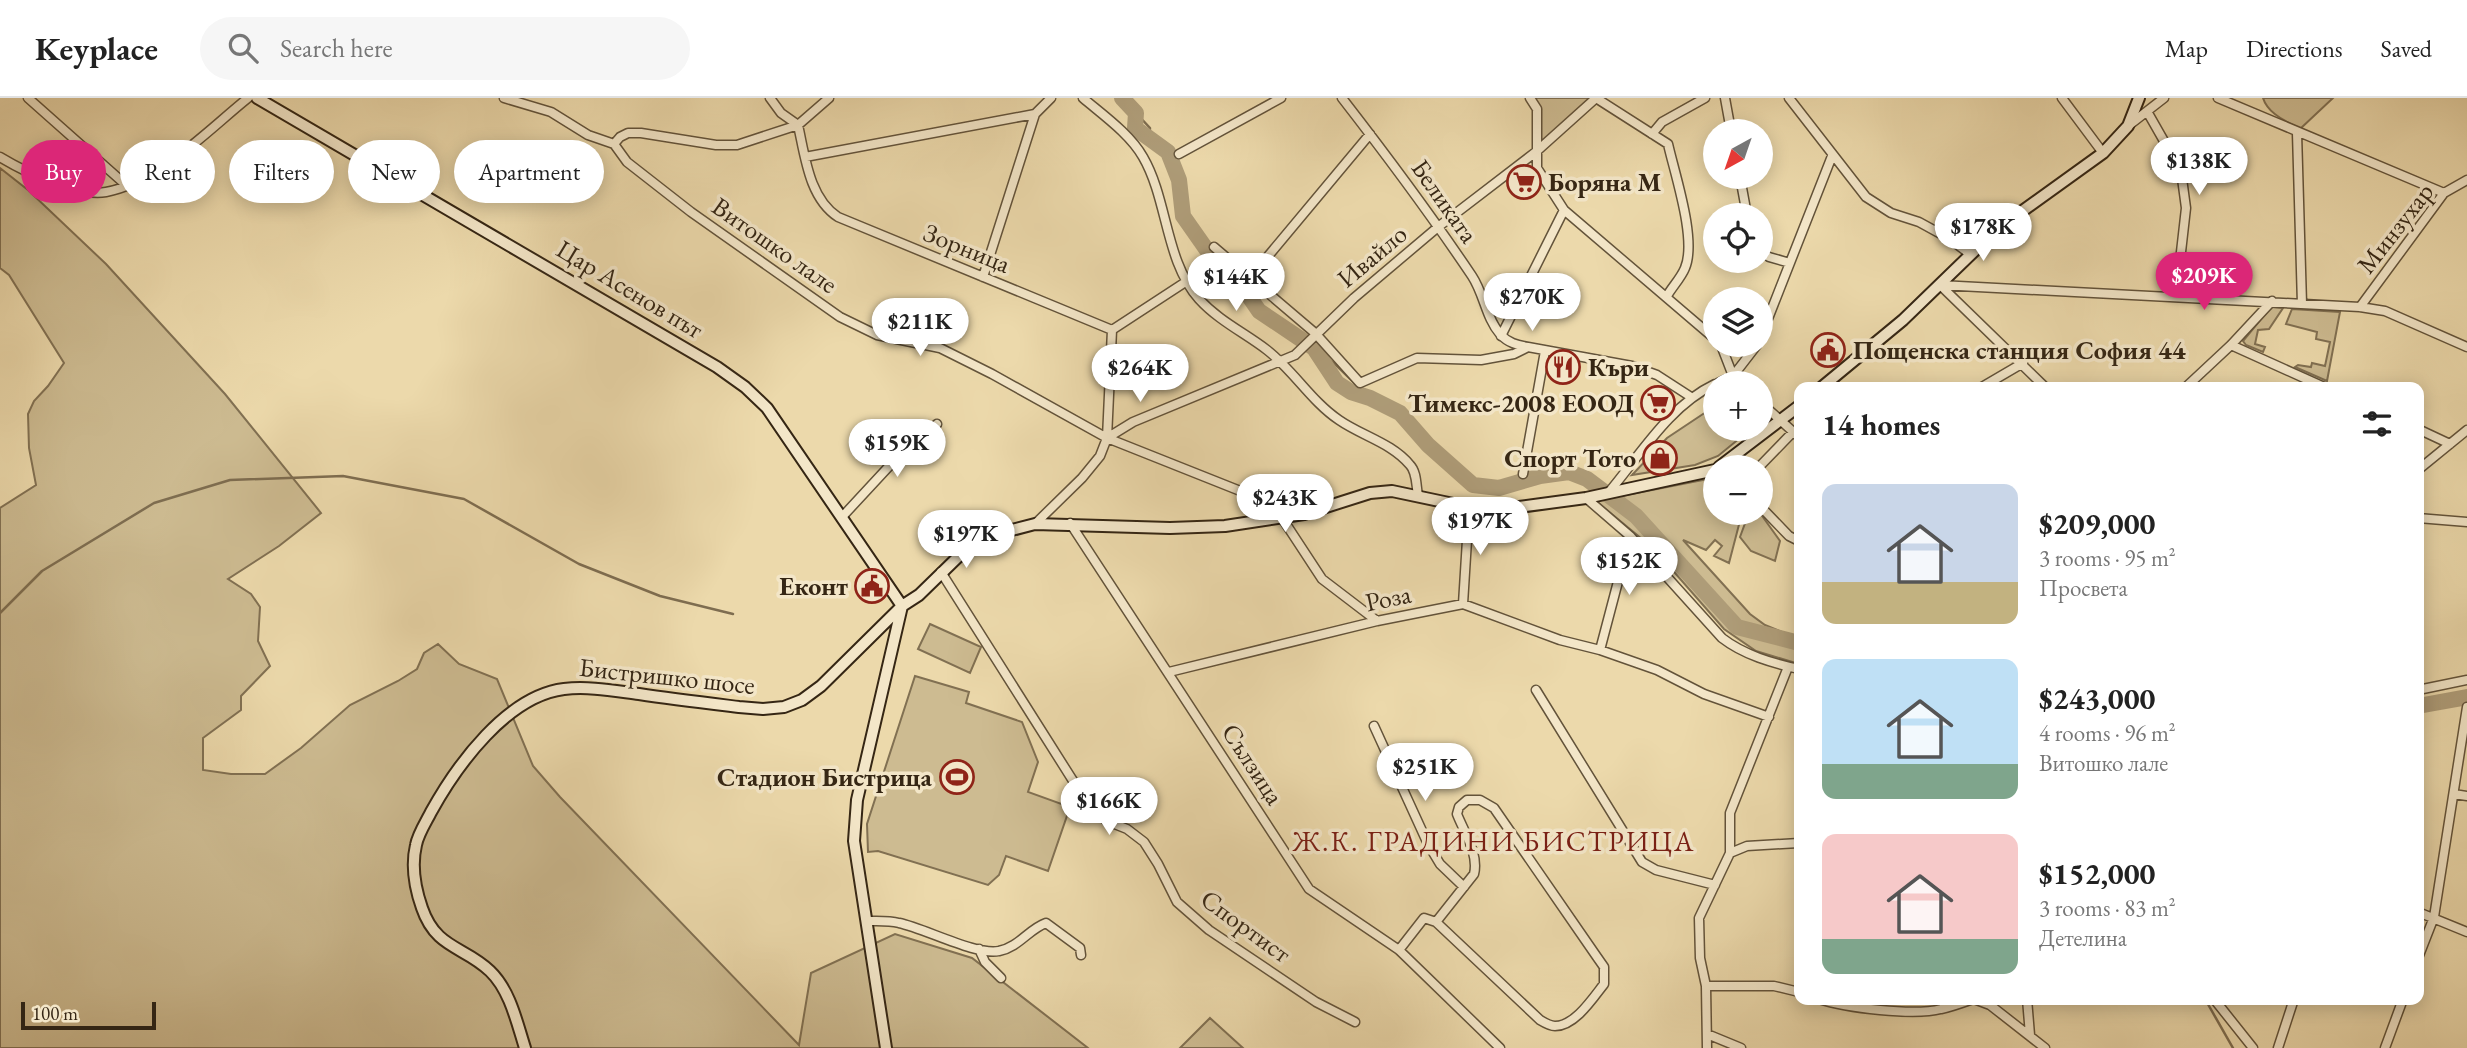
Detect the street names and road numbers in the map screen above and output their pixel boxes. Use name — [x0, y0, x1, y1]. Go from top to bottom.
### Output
street label: Беликата — [1404, 152, 1487, 250]
street label: Минзухар — [2349, 176, 2441, 280]
street label: Витошко лале — [705, 189, 845, 301]
street label: Зорница — [919, 215, 1016, 281]
street label: Ивайло — [1330, 217, 1414, 295]
street label: Цар Асенов път — [550, 232, 710, 346]
street label: Роза — [1362, 576, 1415, 619]
street label: Бистришко шосе — [577, 650, 757, 702]
street label: Сълзица — [1214, 717, 1292, 812]
street label: Спортист — [1194, 882, 1298, 970]

